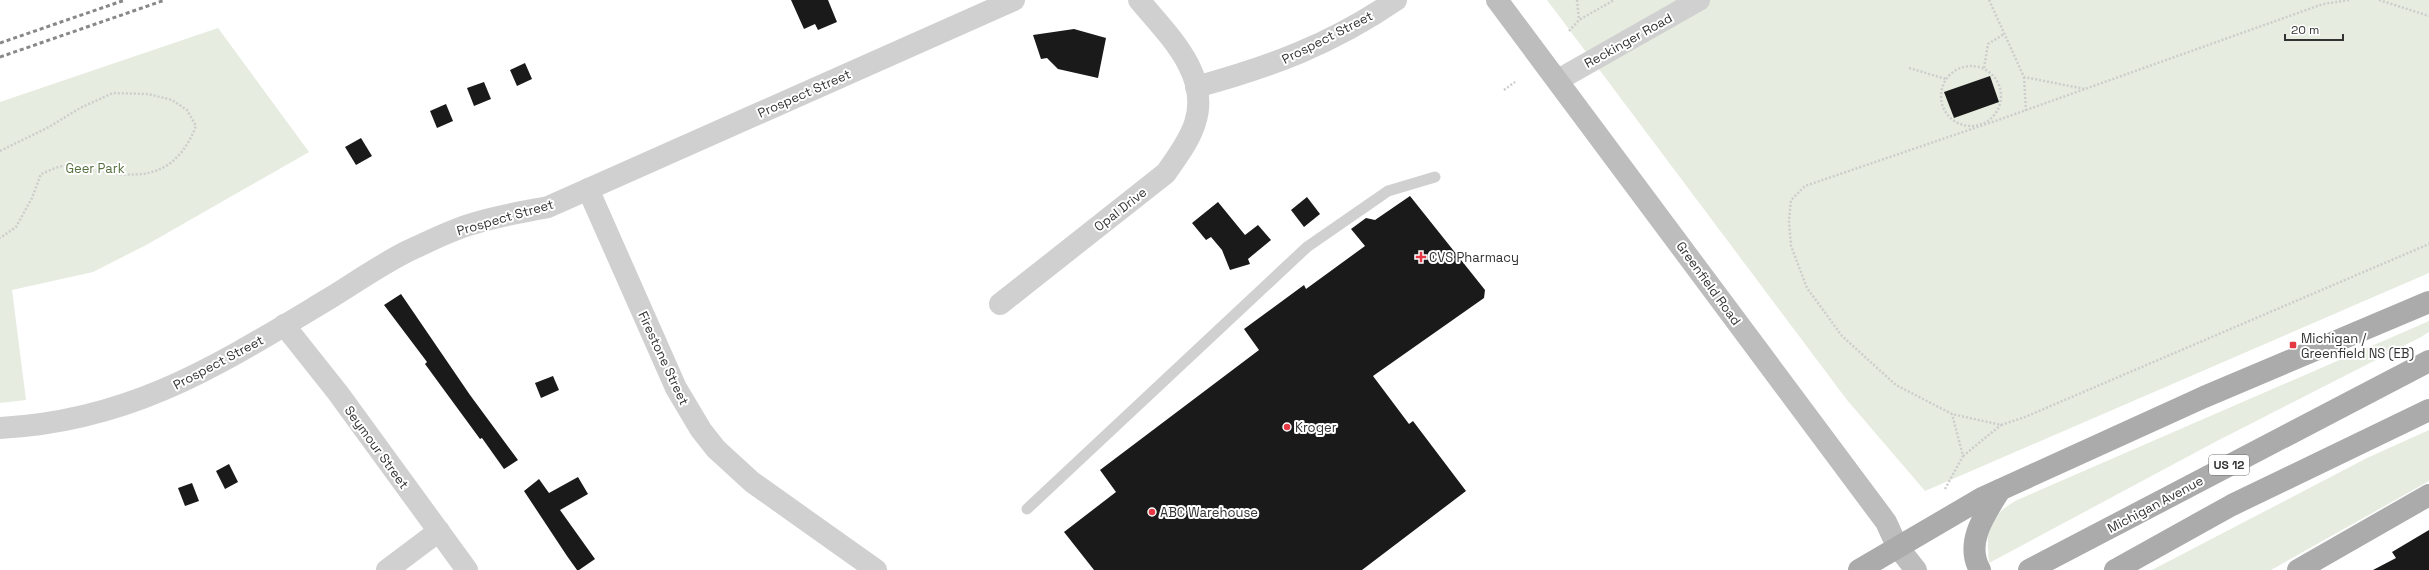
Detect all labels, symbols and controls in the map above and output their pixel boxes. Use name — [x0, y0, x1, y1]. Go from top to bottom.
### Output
street label: Prospect Street — [1279, 7, 1376, 68]
street label: Reckinger Road — [1581, 9, 1675, 72]
scale bar — [2285, 16, 2343, 42]
text: 20 m — [2291, 22, 2319, 38]
street label: Prospect Street — [755, 65, 853, 122]
park label: Geer Park — [65, 160, 125, 177]
street label: Opal Drive — [1091, 184, 1150, 235]
street label: Prospect Street — [455, 196, 556, 239]
street label: Greenfield Road — [1672, 238, 1745, 329]
place label: CVS Pharmacy — [1429, 249, 1519, 266]
marker: CVS Pharmacy — [1416, 252, 1426, 262]
street label: Firestone Street — [634, 308, 693, 408]
place label: Michigan / Greenfield NS (EB) — [2301, 330, 2414, 362]
street label: Prospect Street — [170, 331, 266, 393]
marker: Michigan / Greenfield NS (EB) — [2288, 340, 2298, 350]
street label: Seymour Street — [341, 402, 413, 492]
place label: Kroger — [1295, 419, 1337, 436]
marker: Kroger — [1282, 422, 1292, 432]
road number: US 12 — [2209, 455, 2249, 475]
street label: Michigan Avenue — [2104, 472, 2206, 537]
place label: ABC Warehouse — [1160, 504, 1258, 521]
marker: ABC Warehouse — [1147, 507, 1157, 517]

